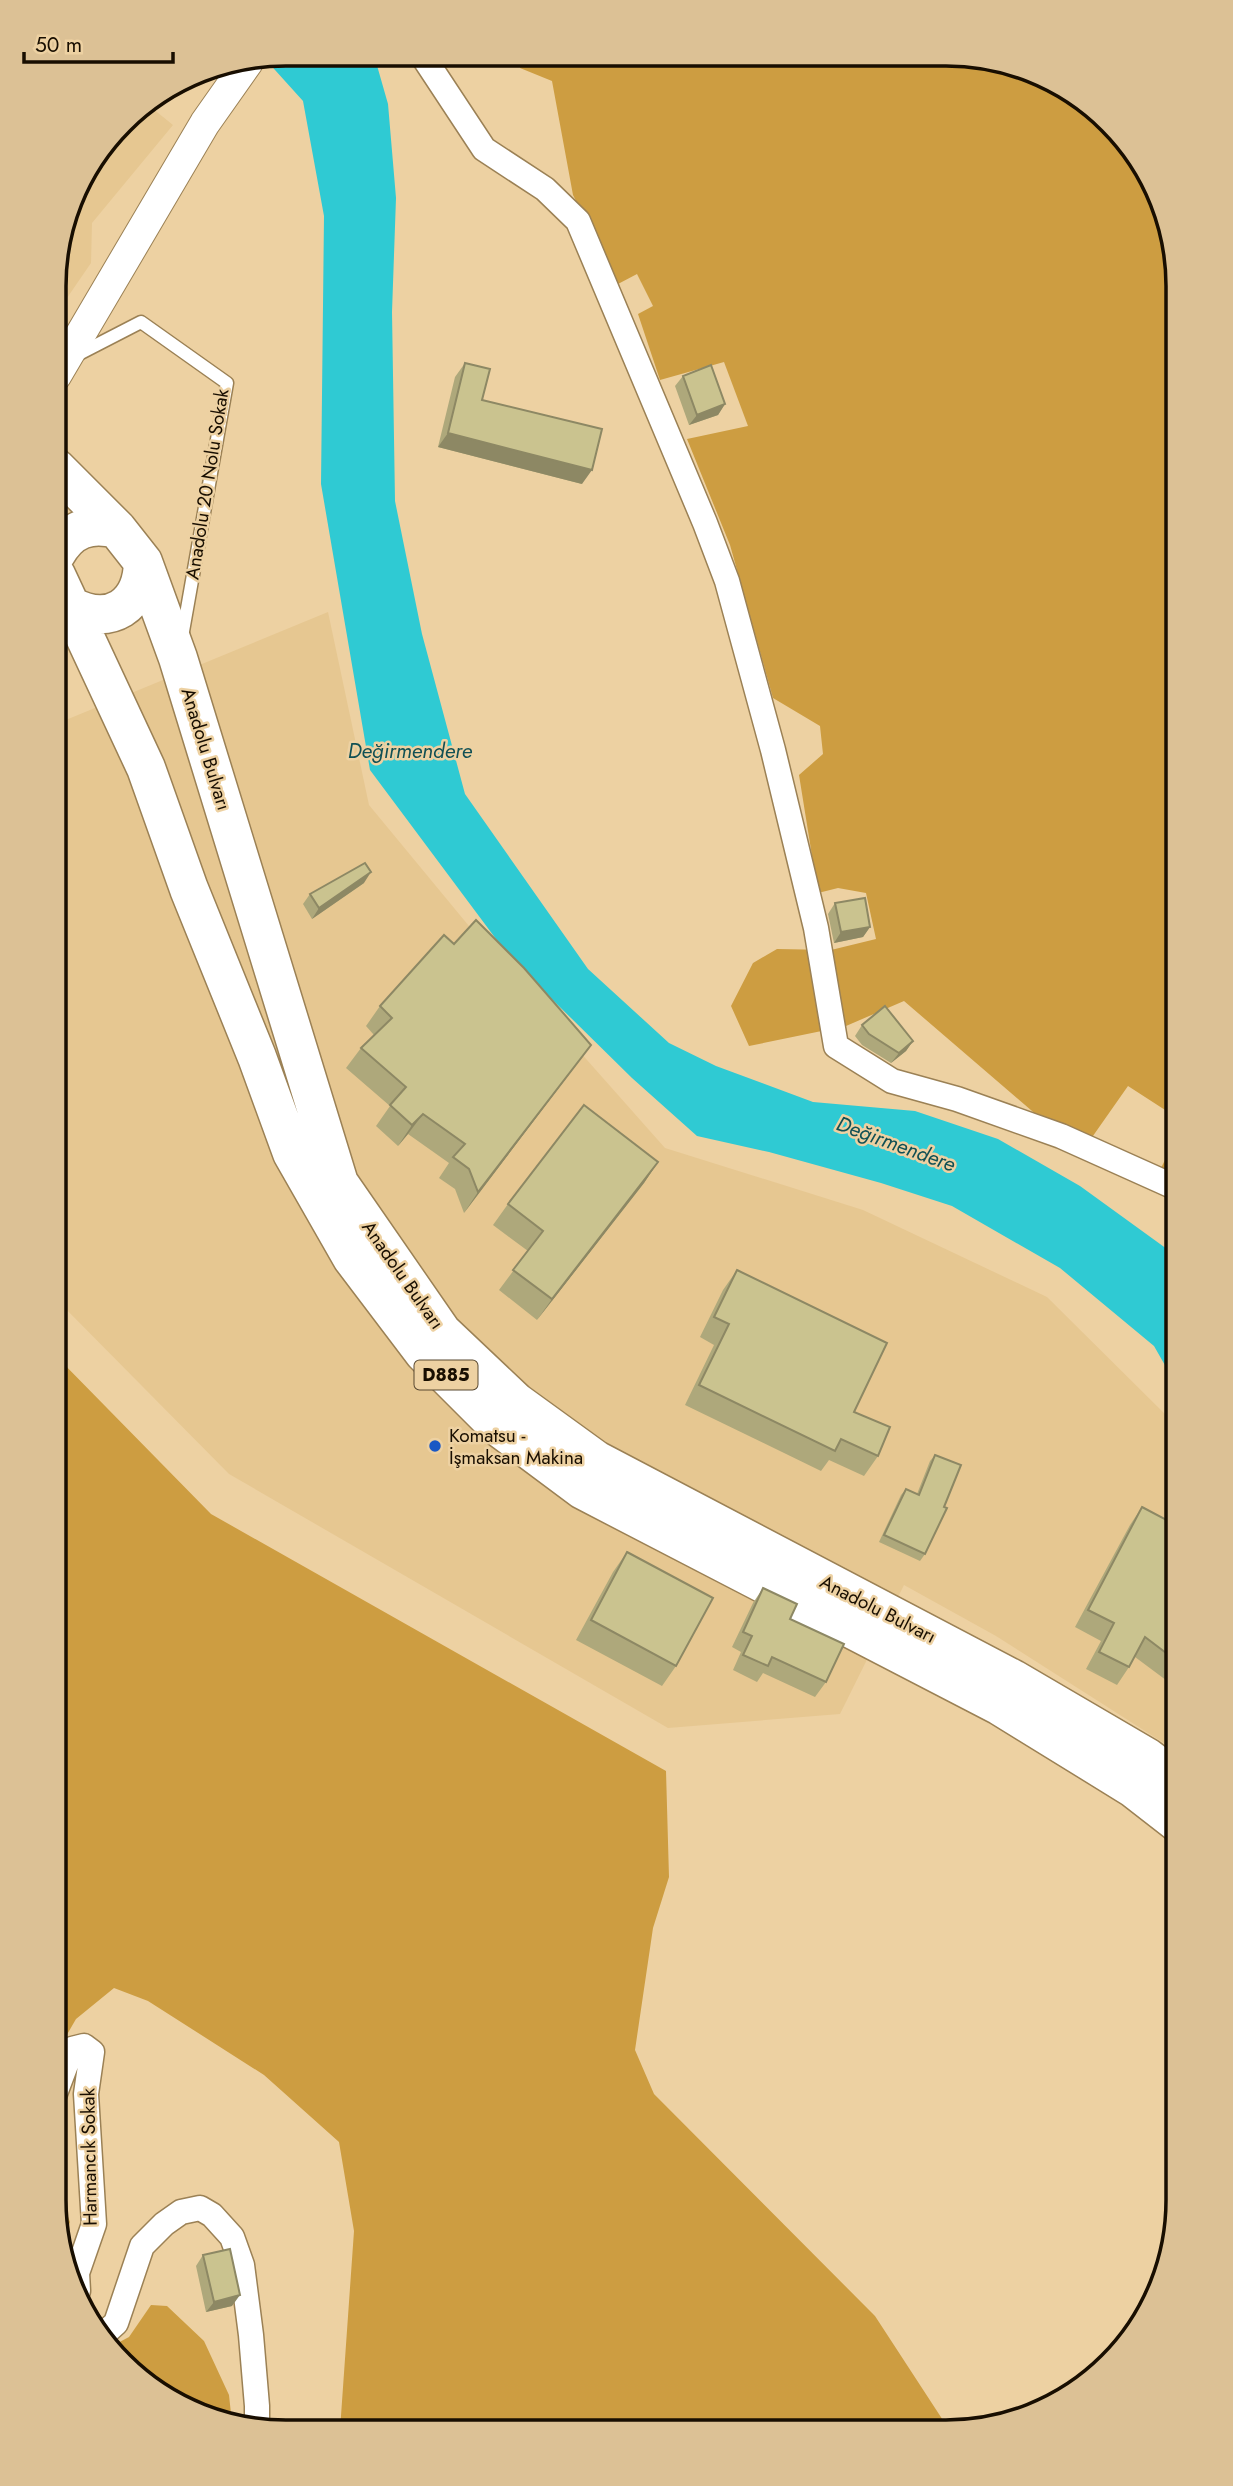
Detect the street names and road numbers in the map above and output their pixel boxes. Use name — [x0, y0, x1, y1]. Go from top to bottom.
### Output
street label: Anadolu 20 Nolu Sokak — [179, 386, 235, 581]
street label: Anadolu Bulvarı — [175, 684, 237, 814]
street label: Anadolu Bulvarı — [356, 1215, 450, 1335]
road number: D885 — [414, 1360, 478, 1390]
street label: Anadolu Bulvarı — [815, 1568, 941, 1650]
street label: Harmancık Sokak — [74, 2087, 104, 2226]

